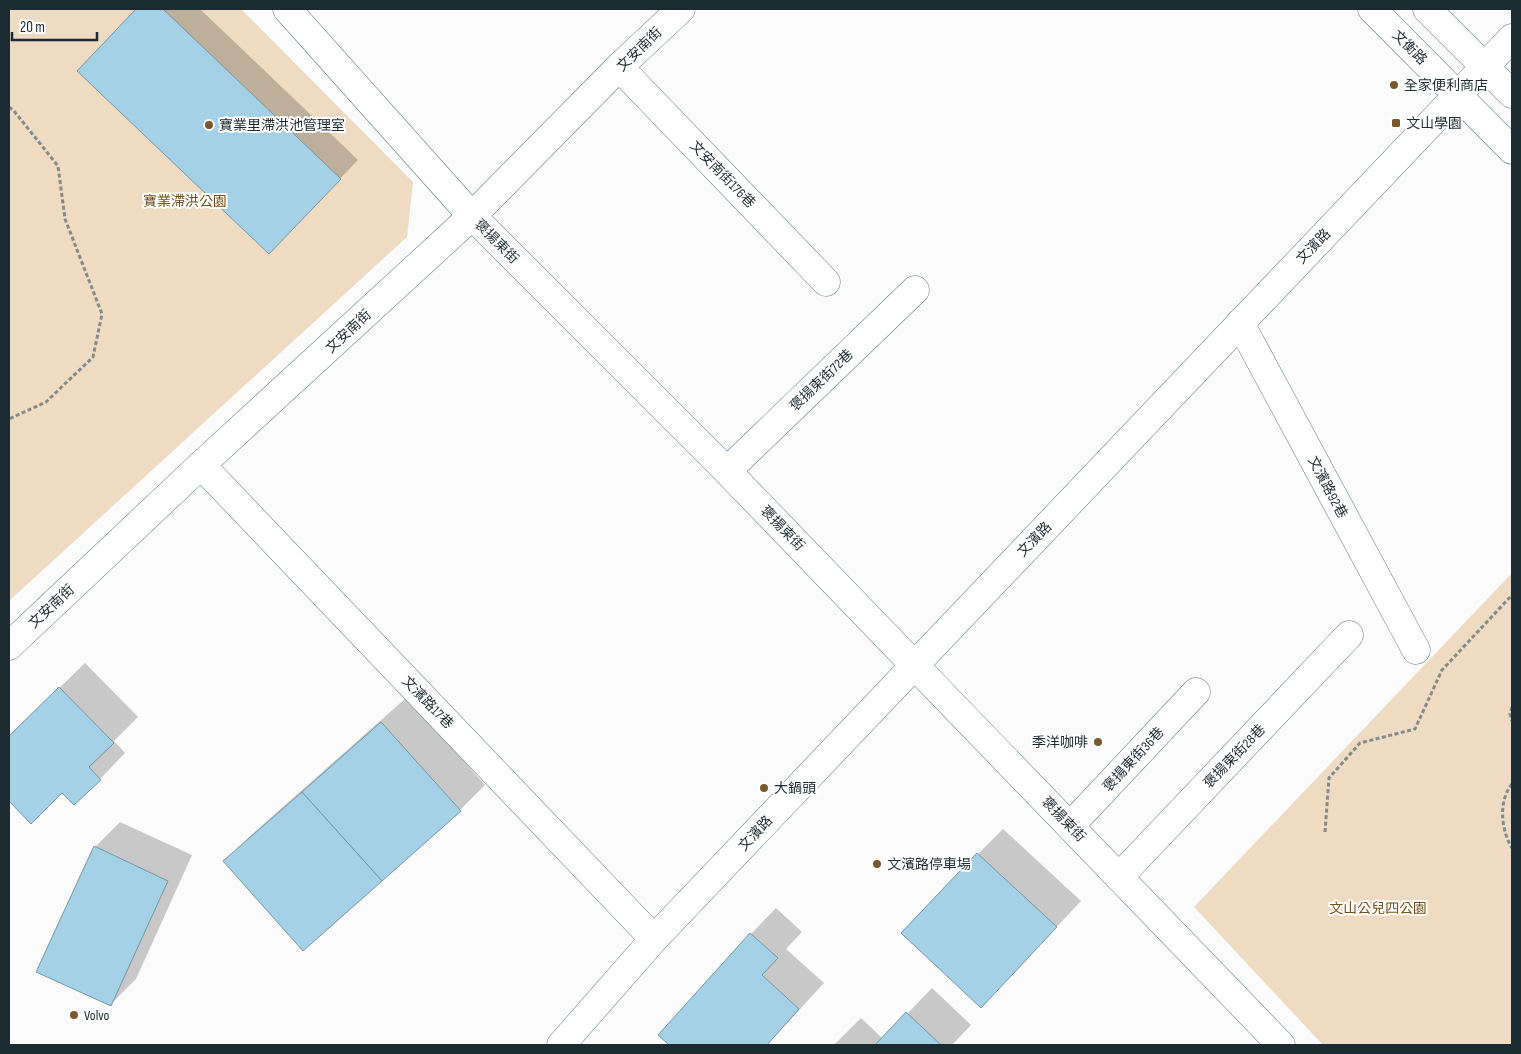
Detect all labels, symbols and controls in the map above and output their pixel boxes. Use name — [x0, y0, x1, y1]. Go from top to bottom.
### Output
scale bar — [12, 10, 98, 42]
text: 20 m — [20, 18, 45, 37]
street label: 文安南街 — [613, 24, 665, 75]
street label: 文衡路 — [1389, 26, 1431, 68]
place label: 全家便利商店 — [1404, 77, 1488, 94]
marker: 全家便利商店 — [1388, 79, 1400, 91]
place label: 文山學園 — [1406, 115, 1462, 132]
place label: 寶業里滯洪池管理室 — [219, 117, 345, 134]
marker: 文山學園 — [1390, 117, 1402, 129]
marker: 寶業里滯洪池管理室 — [203, 119, 215, 131]
street label: 文安南街176巷 — [686, 137, 759, 211]
park label: 寶業滯洪公園 — [143, 193, 227, 210]
street label: 褒揚東街 — [471, 216, 522, 267]
street label: 文濱路 — [1293, 225, 1334, 267]
street label: 文安南街 — [322, 306, 375, 357]
street label: 褒揚東街72巷 — [786, 346, 857, 415]
street label: 文濱路92巷 — [1304, 453, 1351, 521]
street label: 褒揚東街 — [757, 502, 808, 554]
street label: 文濱路 — [1014, 518, 1055, 560]
street label: 文安南街 — [25, 581, 78, 632]
street label: 文濱路17巷 — [398, 673, 457, 732]
street label: 褒揚東街28巷 — [1200, 721, 1269, 792]
street label: 褒揚東街36巷 — [1099, 724, 1168, 795]
place label: 季洋咖啡 — [1032, 734, 1088, 751]
marker: 季洋咖啡 — [1092, 736, 1104, 748]
place label: 大鍋頭 — [774, 780, 816, 797]
marker: 大鍋頭 — [758, 782, 770, 794]
street label: 褒揚東街 — [1038, 793, 1089, 845]
street label: 文濱路 — [735, 812, 776, 854]
place label: 文濱路停車場 — [887, 856, 971, 873]
marker: 文濱路停車場 — [871, 858, 883, 870]
park label: 文山公兒四公園 — [1329, 900, 1427, 917]
place label: Volvo — [84, 1007, 110, 1024]
marker: Volvo — [68, 1009, 80, 1021]

